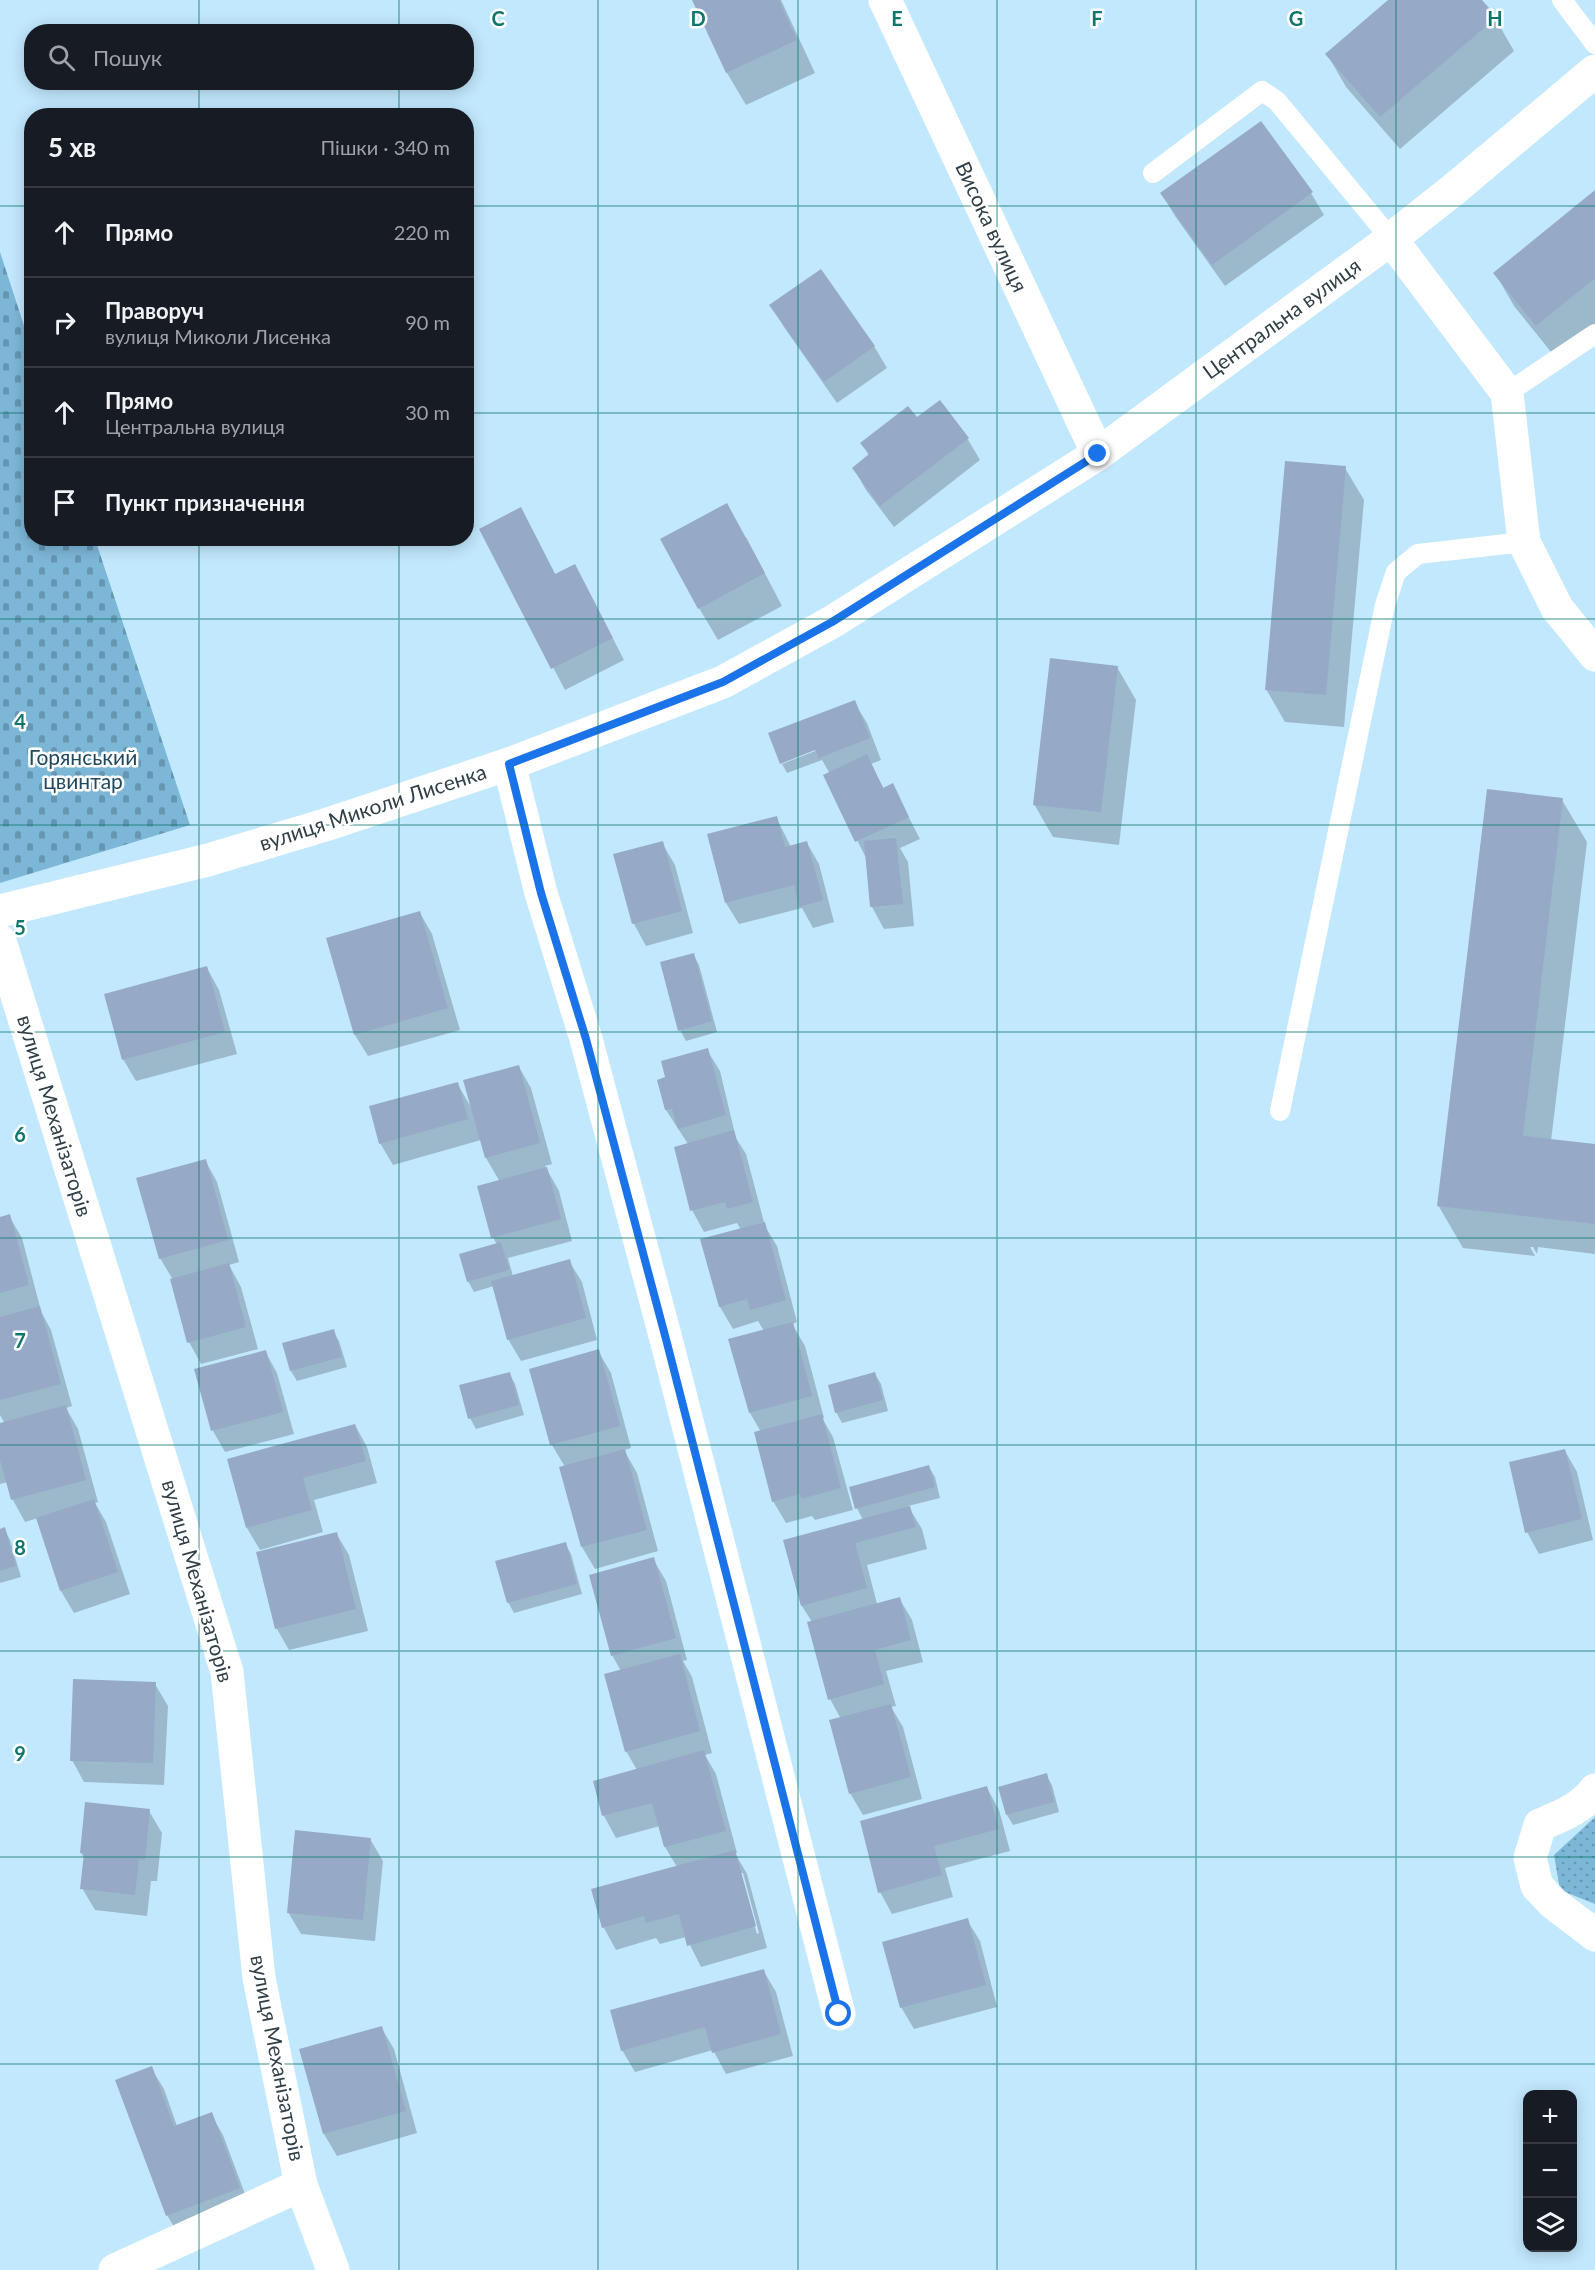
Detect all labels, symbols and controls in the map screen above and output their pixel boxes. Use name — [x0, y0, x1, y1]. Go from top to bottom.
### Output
text: C — [491, 6, 505, 30]
text: D — [690, 6, 706, 30]
text: E — [891, 6, 903, 30]
text: F — [1091, 6, 1103, 30]
text: G — [1289, 6, 1303, 30]
text: H — [1487, 6, 1503, 30]
search box — [24, 24, 474, 90]
icon: search — [45, 41, 78, 74]
text: Пошук — [93, 44, 162, 71]
text: 5 хв — [48, 131, 96, 163]
text: Пішки · 340 m — [321, 135, 450, 159]
street label: Висока вулиця — [951, 157, 1034, 296]
icon: ahead — [48, 216, 81, 249]
text: Прямо — [105, 219, 173, 246]
text: 220 m — [394, 220, 450, 244]
street label: Центральна вулиця — [1197, 252, 1365, 383]
text: Праворуч — [105, 297, 204, 324]
icon: right — [48, 306, 81, 339]
text: 90 m — [405, 310, 450, 334]
text: вулиця Миколи Лисенка — [105, 324, 331, 348]
text: Прямо — [105, 387, 173, 414]
icon: ahead — [48, 396, 81, 429]
text: 30 m — [405, 400, 450, 424]
text: Центральна вулиця — [105, 414, 285, 438]
route end — [1084, 440, 1110, 466]
icon: arrive — [48, 486, 81, 519]
text: Пункт призначення — [105, 489, 305, 516]
text: 4 — [14, 709, 26, 733]
park label: Горянський цвинтар — [29, 744, 137, 793]
street label: вулиця Миколи Лисенка — [256, 758, 489, 855]
text: 5 — [14, 915, 26, 939]
street label: вулиця Механізаторів — [13, 1012, 98, 1219]
text: 6 — [14, 1122, 26, 1146]
text: 7 — [14, 1328, 26, 1352]
street label: вулиця Механізаторів — [158, 1476, 239, 1685]
text: 8 — [14, 1535, 26, 1559]
text: 9 — [14, 1741, 26, 1765]
street label: вулиця Механізаторів — [246, 1952, 311, 2163]
route start — [825, 2000, 851, 2026]
map controls — [1523, 2090, 1577, 2252]
button: + — [1523, 2090, 1577, 2144]
button: − — [1523, 2144, 1577, 2198]
button: layers — [1523, 2198, 1577, 2252]

